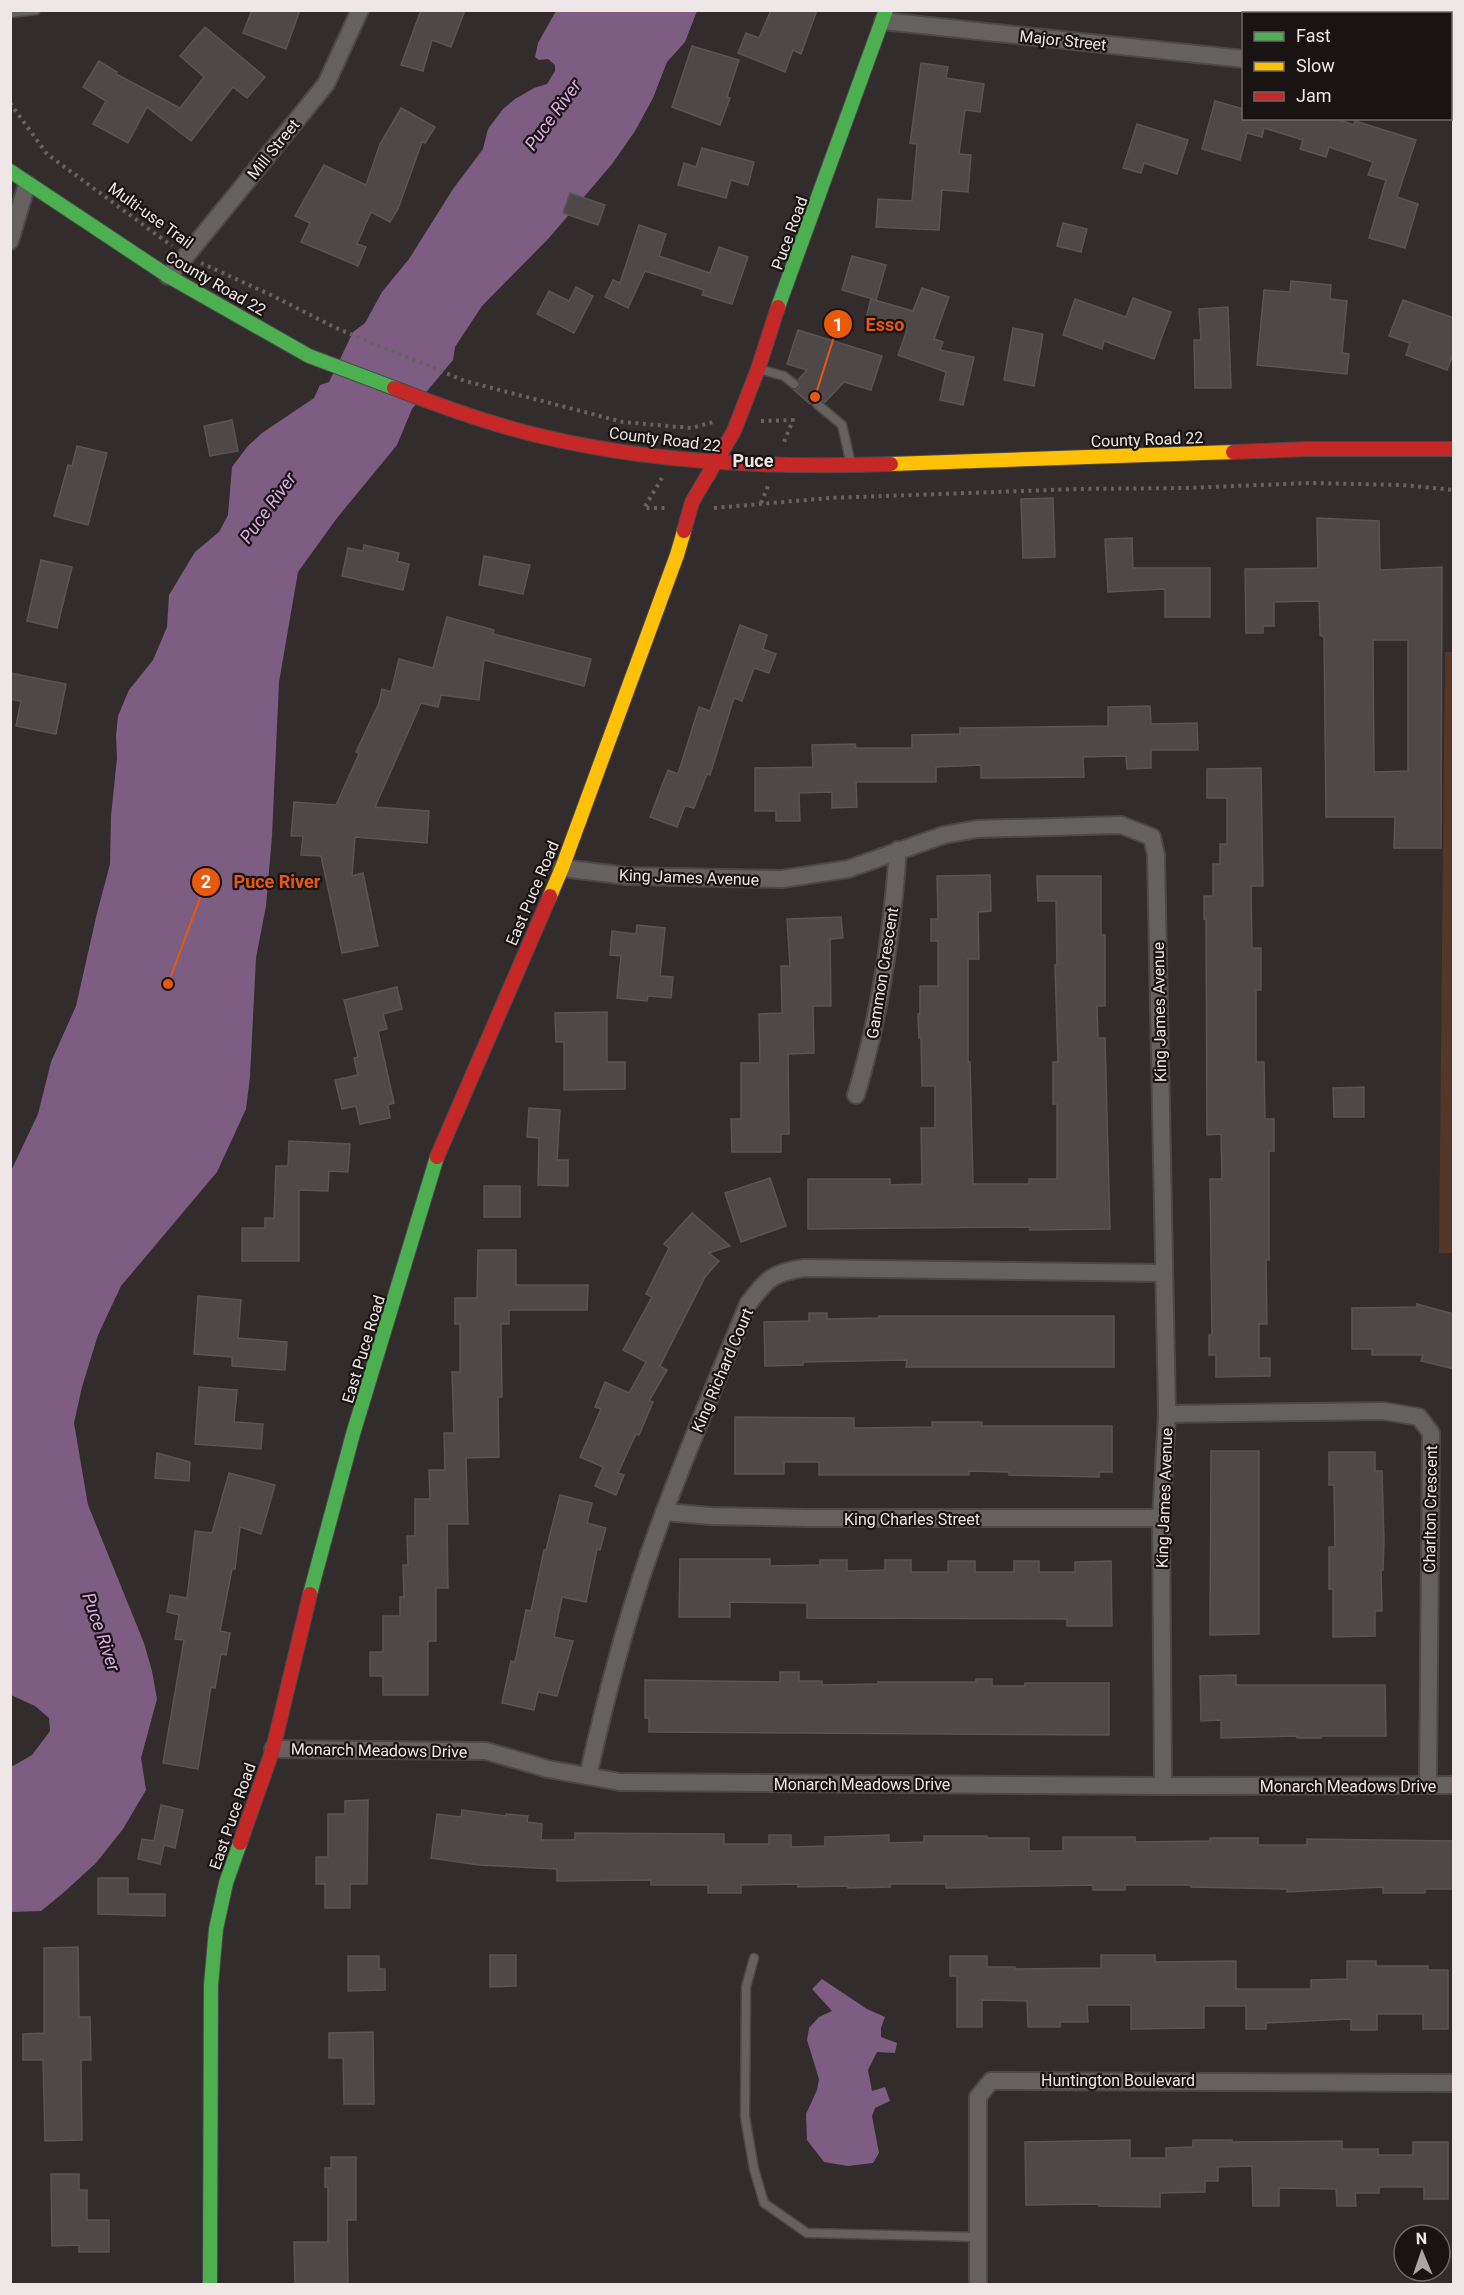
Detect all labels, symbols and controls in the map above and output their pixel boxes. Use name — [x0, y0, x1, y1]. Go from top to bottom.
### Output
legend — [1242, 12, 1452, 120]
text: Fast — [1296, 25, 1331, 46]
street label: Major Street — [1019, 26, 1107, 55]
text: Slow — [1296, 55, 1335, 76]
water label: Puce River — [520, 75, 586, 154]
text: Jam — [1296, 85, 1332, 106]
street label: Mill Street — [243, 115, 303, 183]
street label: Multi-use Trail — [105, 178, 197, 252]
street label: Puce Road — [767, 194, 811, 272]
street label: County Road 22 — [162, 247, 269, 320]
callout: Esso — [823, 306, 916, 342]
text: 1 — [833, 314, 843, 335]
text: Esso — [866, 314, 904, 335]
street label: County Road 22 — [608, 423, 722, 456]
street label: County Road 22 — [1090, 428, 1204, 451]
district label: Puce — [733, 450, 774, 471]
water label: Puce River — [235, 468, 301, 547]
street label: East Puce Road — [502, 838, 563, 948]
callout: Puce River — [191, 864, 332, 900]
street label: King James Avenue — [619, 866, 759, 889]
text: 2 — [201, 871, 211, 892]
text: Puce River — [234, 871, 321, 892]
street label: Gammon Crescent — [863, 906, 902, 1040]
street label: King James Avenue — [1149, 942, 1170, 1082]
street label: East Puce Road — [338, 1293, 389, 1405]
street label: King Richard Court — [688, 1305, 757, 1435]
street label: King James Avenue — [1153, 1428, 1176, 1568]
street label: Charlton Crescent — [1420, 1445, 1441, 1573]
street label: King Charles Street — [844, 1510, 980, 1529]
water label: Puce River — [78, 1590, 125, 1675]
street label: Monarch Meadows Drive — [291, 1739, 467, 1762]
street label: East Puce Road — [205, 1760, 260, 1872]
street label: Monarch Meadows Drive — [774, 1775, 950, 1794]
street label: Monarch Meadows Drive — [1260, 1777, 1436, 1796]
street label: Huntington Boulevard — [1041, 2071, 1195, 2090]
north arrow — [1392, 2223, 1452, 2283]
text: N — [1416, 2229, 1427, 2248]

